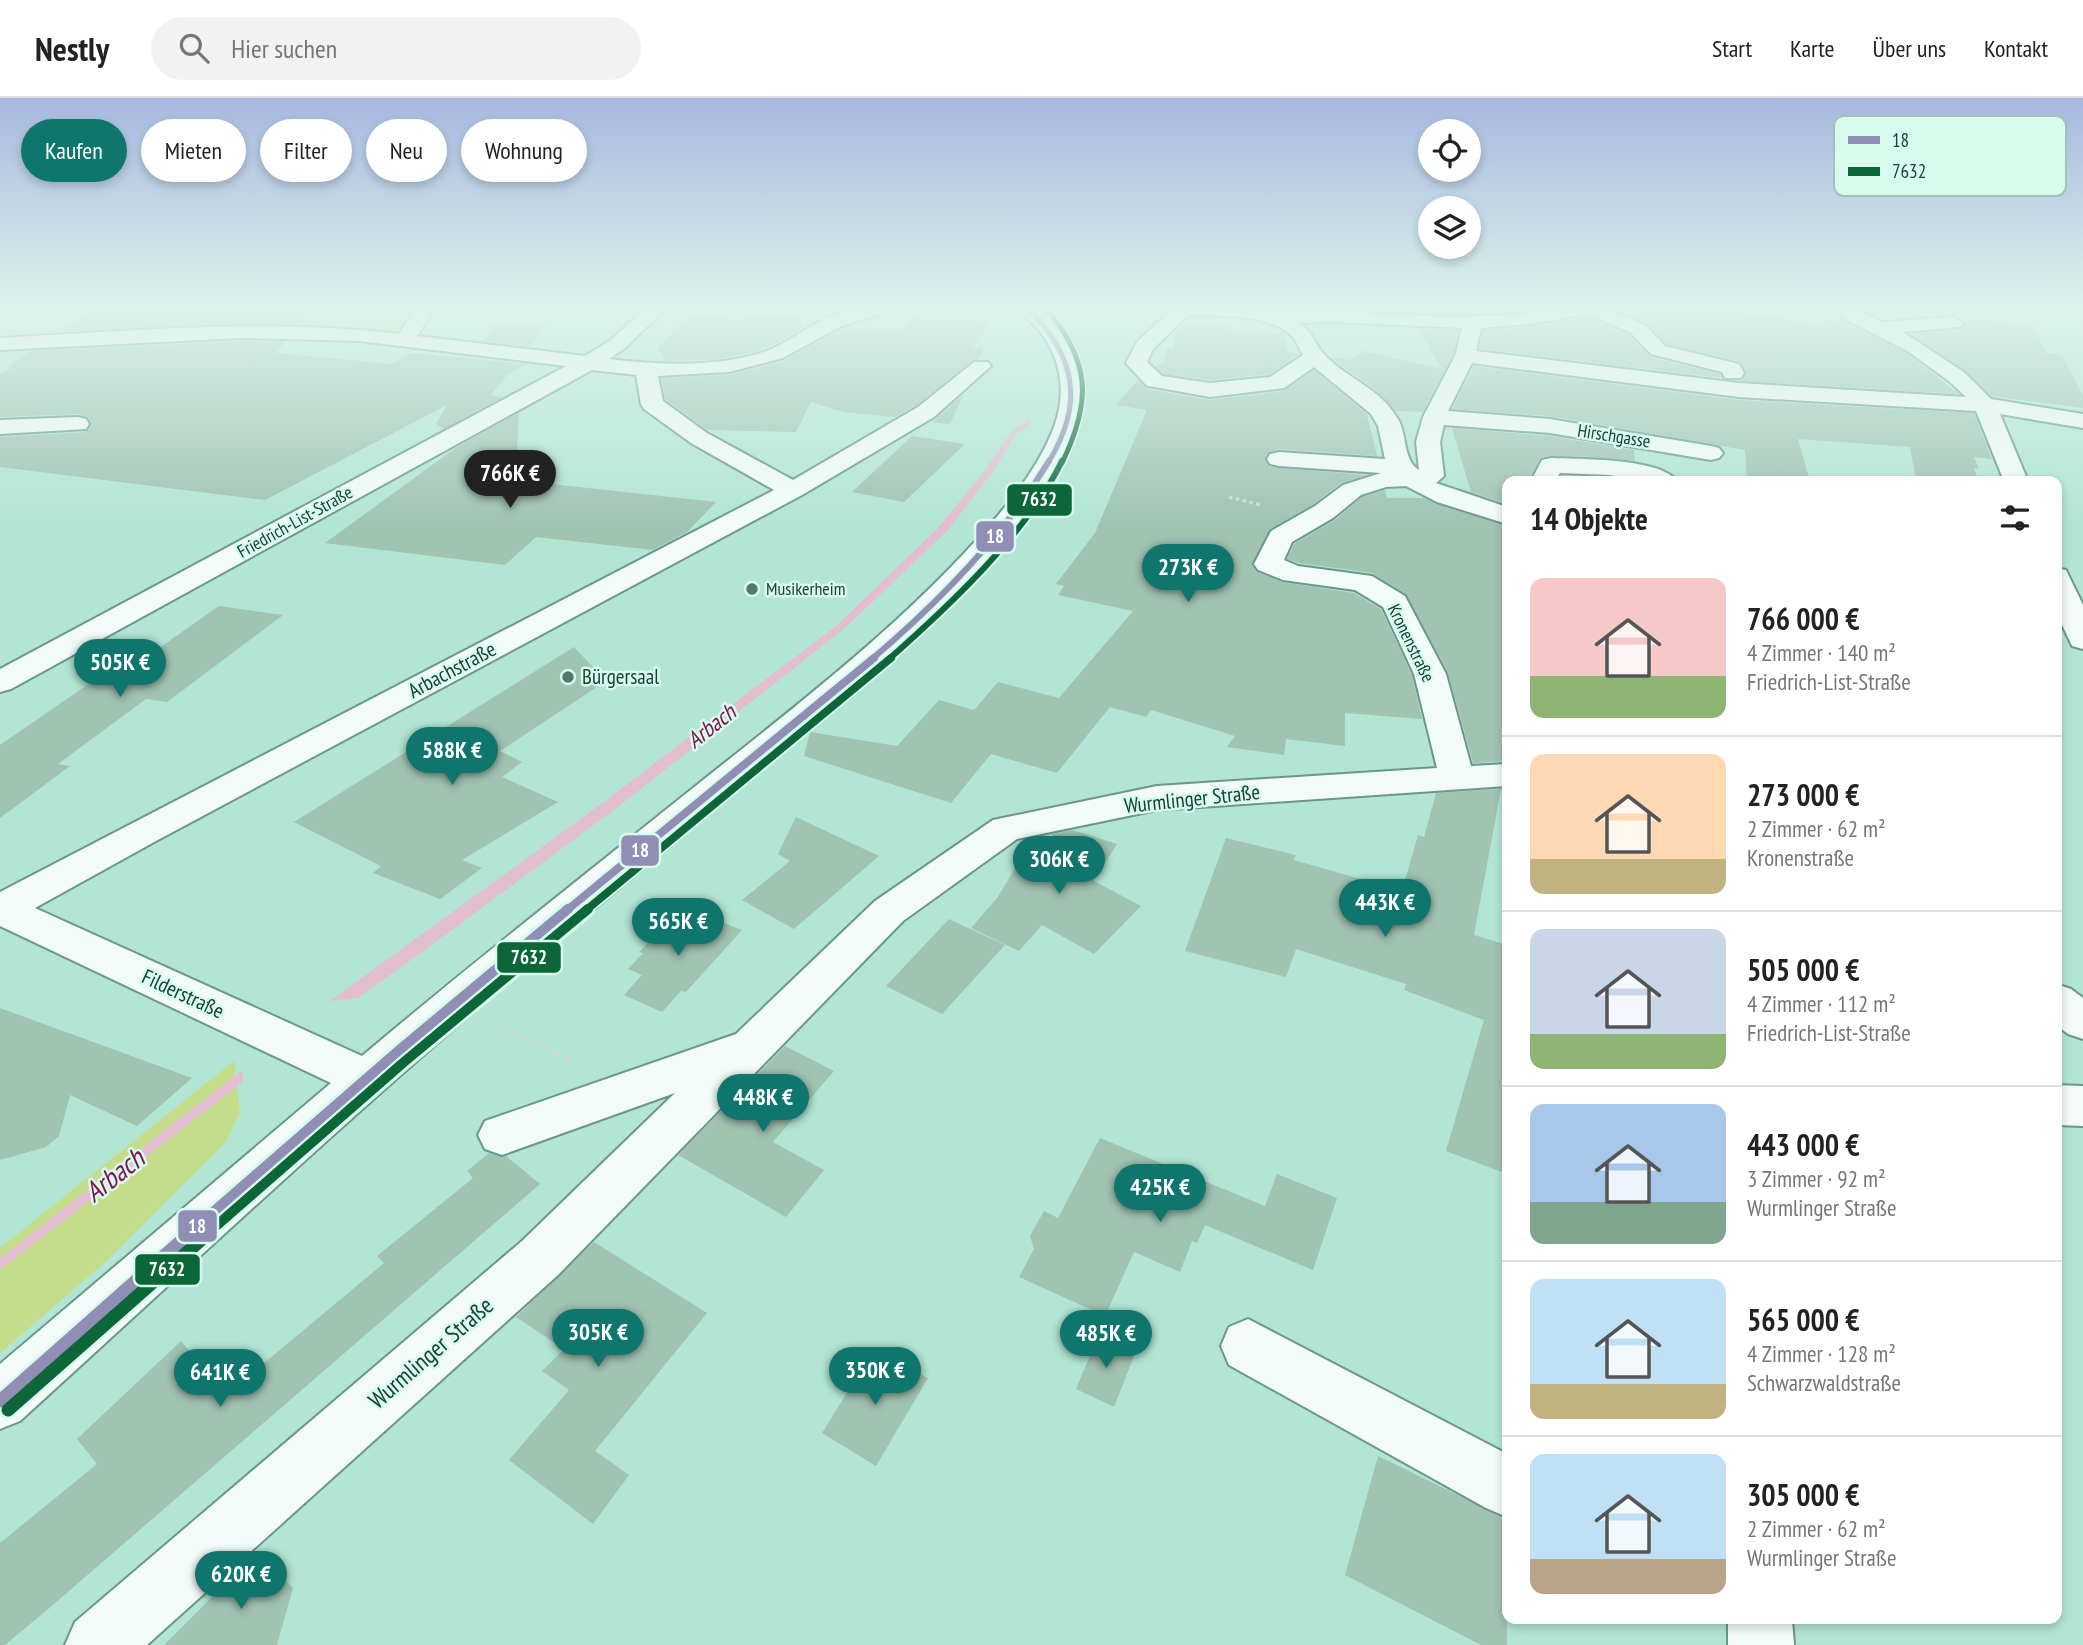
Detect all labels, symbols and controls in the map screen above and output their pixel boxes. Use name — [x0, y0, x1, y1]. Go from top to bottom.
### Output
search box — [151, 17, 641, 80]
text: Nestly — [35, 27, 109, 70]
icon: search — [175, 29, 213, 67]
text: Hier suchen — [231, 32, 337, 65]
text: Start — [1712, 33, 1752, 64]
text: Karte — [1790, 33, 1835, 64]
text: Über uns — [1873, 33, 1946, 64]
text: Kontakt — [1984, 33, 2048, 64]
legend — [1834, 116, 2066, 196]
chip: Kaufen — [21, 119, 127, 182]
chip: Mieten — [141, 119, 246, 182]
chip: Filter — [260, 119, 352, 182]
chip: Neu — [366, 119, 447, 182]
chip: Wohnung — [461, 119, 587, 182]
map controls — [1418, 119, 1481, 259]
button: locate — [1418, 119, 1481, 182]
text: 18 — [1892, 128, 1909, 152]
text: 7632 — [1892, 159, 1926, 183]
button: layers — [1418, 196, 1481, 259]
street label: Hirschgasse — [1576, 418, 1652, 453]
pin: 766K € — [453, 450, 567, 510]
text: 766K € — [480, 458, 540, 487]
street label: Friedrich-List-Straße — [233, 480, 356, 563]
line badge: 7632 — [1006, 483, 1073, 517]
text: 7632 — [1021, 487, 1057, 511]
text: 14 Objekte — [1530, 499, 1648, 538]
icon: filters — [1996, 499, 2034, 537]
line badge: 18 — [975, 520, 1015, 553]
text: 18 — [986, 524, 1004, 548]
pin: 273K € — [1131, 545, 1245, 604]
text: 273K € — [1158, 552, 1218, 581]
place label: Musikerheim — [766, 577, 845, 600]
marker: Musikerheim — [744, 581, 760, 597]
text: 766 000 € — [1747, 599, 1860, 638]
street label: Kronenstraße — [1383, 600, 1440, 685]
icon: home — [1586, 606, 1670, 690]
street label: Arbachstraße — [403, 635, 500, 704]
text: 4 Zimmer · 140 m² — [1747, 638, 1896, 667]
pin: 505K € — [63, 640, 177, 699]
text: 505K € — [90, 647, 150, 676]
place label: Bürgersaal — [582, 663, 659, 690]
text: Friedrich-List-Straße — [1747, 667, 1911, 696]
marker: Bürgersaal — [560, 669, 576, 685]
water label: Arbach — [680, 696, 743, 754]
pin: 588K € — [395, 728, 509, 787]
text: 588K € — [422, 735, 482, 764]
text: 273 000 € — [1747, 775, 1860, 814]
street label: Wurmlinger Straße — [1123, 778, 1261, 819]
icon: home — [1586, 782, 1670, 866]
text: 2 Zimmer · 62 m² — [1747, 814, 1885, 843]
line badge: 18 — [620, 834, 660, 867]
pin: 306K € — [1002, 836, 1116, 896]
text: 18 — [631, 838, 649, 862]
text: Kronenstraße — [1747, 843, 1854, 872]
text: 306K € — [1029, 844, 1089, 873]
pin: 443K € — [1328, 880, 1442, 939]
text: 443K € — [1355, 887, 1415, 916]
pin: 565K € — [621, 898, 735, 958]
text: 565K € — [648, 906, 708, 935]
line badge: 7632 — [496, 941, 562, 974]
text: 7632 — [511, 945, 547, 969]
text: 505 000 € — [1747, 950, 1860, 989]
icon: home — [1586, 957, 1670, 1041]
street label: Filderstraße — [138, 963, 229, 1024]
text: 4 Zimmer · 112 m² — [1747, 989, 1896, 1018]
text: Friedrich-List-Straße — [1747, 1018, 1911, 1047]
pin: 448K € — [706, 1074, 820, 1134]
text: 448K € — [733, 1082, 793, 1111]
text: 443 000 € — [1747, 1125, 1860, 1164]
icon: home — [1586, 1132, 1670, 1216]
water label: Arbach — [76, 1139, 153, 1210]
pin: 425K € — [1103, 1164, 1217, 1224]
text: 3 Zimmer · 92 m² — [1747, 1164, 1885, 1193]
text: 425K € — [1130, 1172, 1190, 1201]
text: Wurmlinger Straße — [1747, 1193, 1896, 1222]
line badge: 18 — [177, 1209, 218, 1243]
text: 18 — [188, 1214, 206, 1238]
line badge: 7632 — [134, 1253, 201, 1286]
text: 7632 — [149, 1257, 185, 1281]
street label: Wurmlinger Straße — [362, 1290, 500, 1415]
text: 565 000 € — [1747, 1300, 1860, 1339]
icon: home — [1586, 1307, 1670, 1391]
pin: 305K € — [541, 1310, 655, 1369]
pin: 485K € — [1049, 1310, 1163, 1370]
text: 305K € — [568, 1317, 628, 1346]
text: 485K € — [1076, 1318, 1136, 1347]
text: 4 Zimmer · 128 m² — [1747, 1339, 1896, 1368]
pin: 350K € — [818, 1348, 932, 1407]
pin: 641K € — [163, 1350, 277, 1409]
text: 350K € — [845, 1355, 905, 1384]
text: 641K € — [190, 1357, 250, 1386]
text: Schwarzwaldstraße — [1747, 1368, 1901, 1397]
text: 305 000 € — [1747, 1475, 1860, 1514]
icon: home — [1586, 1482, 1670, 1566]
text: 2 Zimmer · 62 m² — [1747, 1514, 1885, 1543]
text: Wurmlinger Straße — [1747, 1543, 1896, 1572]
pin: 620K € — [184, 1552, 298, 1611]
text: 620K € — [211, 1559, 271, 1588]

